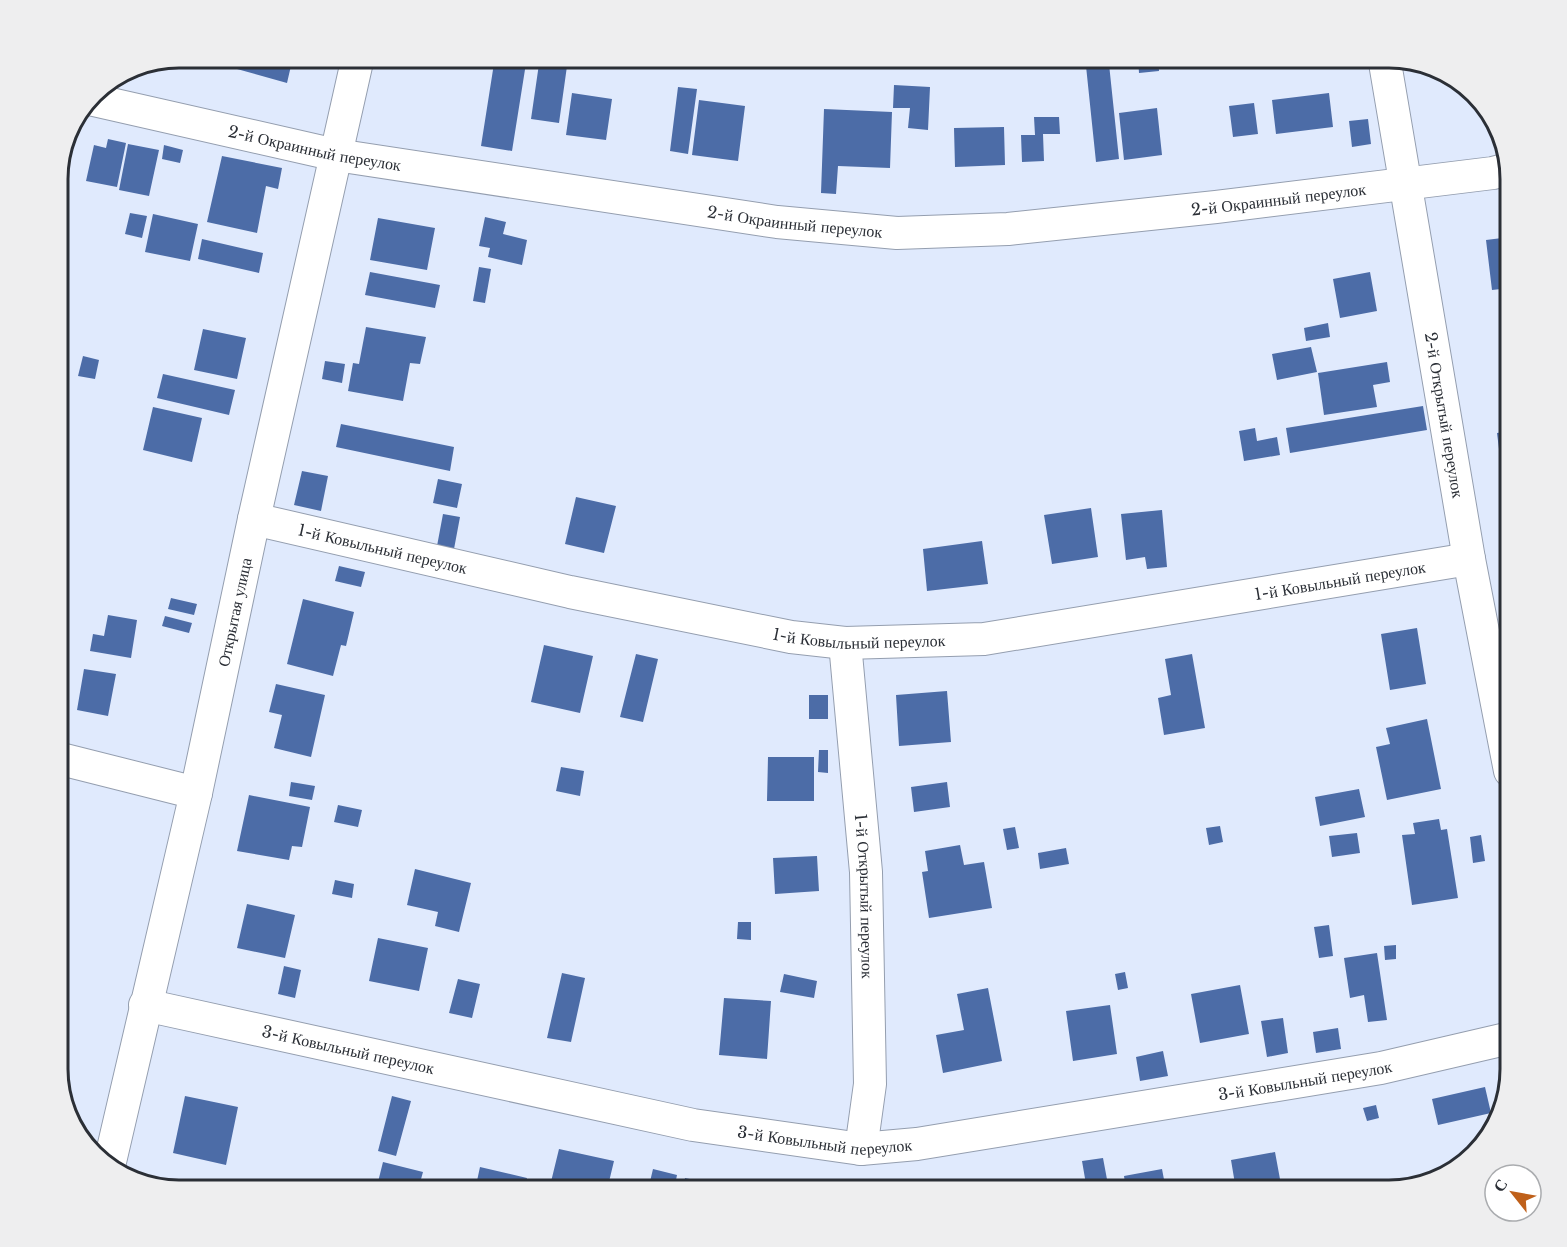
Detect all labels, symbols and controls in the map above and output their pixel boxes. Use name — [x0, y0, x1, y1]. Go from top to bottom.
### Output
street label: 2-й Окраинный переулок — [226, 121, 403, 175]
street label: 2-й Окраинный переулок — [1190, 179, 1367, 220]
street label: 2-й Окраинный переулок — [706, 202, 883, 242]
street label: 2-й Открытый переулок — [1421, 330, 1469, 500]
street label: 1-й Ковыльный переулок — [296, 519, 469, 578]
street label: Открытая улица — [213, 556, 256, 668]
street label: 1-й Ковыльный переулок — [1253, 556, 1427, 604]
street label: 1-й Ковыльный переулок — [771, 624, 946, 653]
street label: 1-й Открытый переулок — [851, 813, 878, 979]
street label: 3-й Ковыльный переулок — [260, 1021, 436, 1078]
street label: 3-й Ковыльный переулок — [1217, 1056, 1394, 1105]
street label: 3-й Ковыльный переулок — [736, 1121, 913, 1159]
north arrow — [1483, 1163, 1543, 1223]
text: С — [1489, 1175, 1512, 1195]

